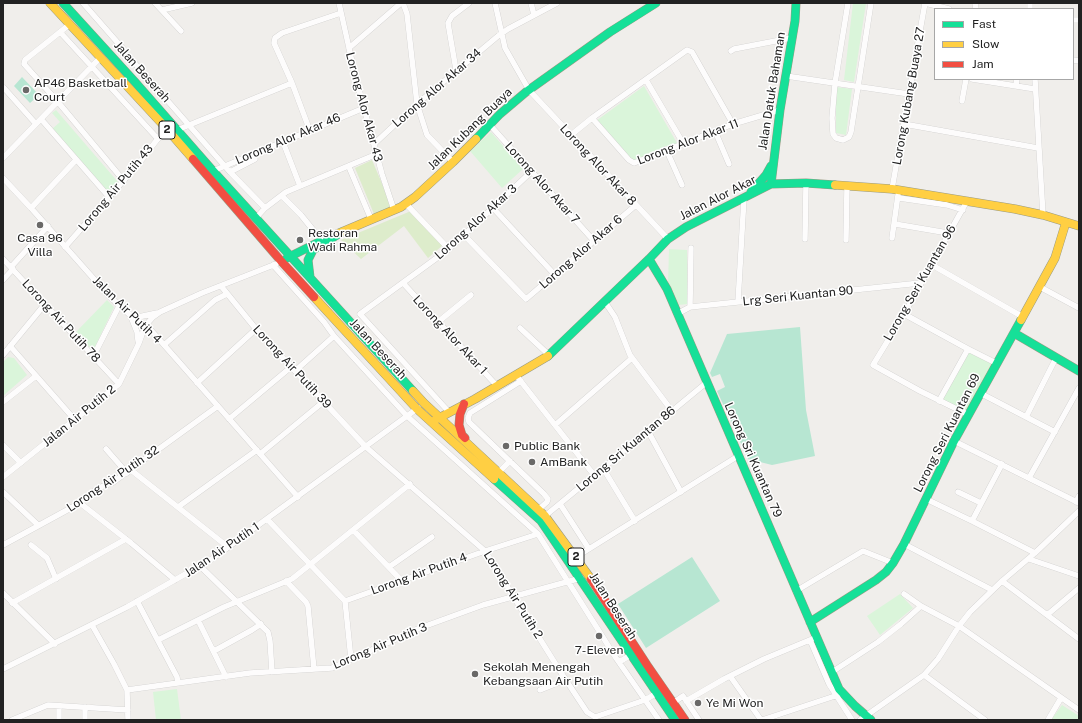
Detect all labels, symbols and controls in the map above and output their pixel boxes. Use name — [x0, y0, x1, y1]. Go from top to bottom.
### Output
legend — [934, 8, 1074, 80]
text: Fast — [972, 17, 996, 31]
street label: Lorong Kubang Buaya 27 — [890, 26, 928, 166]
street label: Jalan Datuk Bahaman — [756, 31, 788, 151]
text: Slow — [972, 37, 999, 51]
street label: Jalan Beserah — [111, 39, 173, 105]
street label: Lorong Alor Akar 34 — [390, 46, 484, 130]
street label: Lorong Alor Akar 43 — [342, 51, 386, 163]
text: Jam — [972, 57, 994, 71]
place label: AP46 Basketball Court — [34, 76, 127, 104]
marker: AP46 Basketball Court — [21, 85, 31, 95]
street label: Jalan Kubang Buaya — [425, 85, 515, 173]
street label: Lorong Alor Akar 46 — [233, 110, 343, 168]
street label: Lorong Alor Akar 11 — [635, 116, 741, 168]
road number: 2 — [159, 121, 175, 139]
street label: Lorong Alor Akar 8 — [557, 122, 639, 208]
street label: Lorong Alor Akar 7 — [502, 139, 582, 227]
street label: Lorong Air Putih 43 — [76, 142, 156, 234]
street label: Jalan Alor Akar — [677, 173, 759, 223]
street label: Lorong Alor Akar 3 — [432, 181, 520, 263]
street label: Lorong Alor Akar 6 — [537, 212, 625, 292]
marker: Casa 96 Villa — [35, 220, 45, 230]
street label: Lorong Seri Kuantan 96 — [881, 222, 959, 344]
place label: Restoran Wadi Rahma — [308, 226, 377, 254]
place label: Casa 96 Villa — [17, 231, 63, 259]
marker: Restoran Wadi Rahma — [295, 235, 305, 245]
street label: Jalan Air Putih 4 — [90, 273, 164, 347]
street label: Lorong Air Putih 78 — [19, 277, 103, 365]
street label: Lrg Seri Kuantan 90 — [742, 283, 854, 309]
street label: Lorong Alor Akar 1 — [410, 293, 490, 377]
street label: Jalan Beserah — [346, 316, 410, 382]
street label: Lorong Air Putih 39 — [250, 322, 334, 412]
street label: Lorong Seri Kuantan 69 — [911, 371, 983, 495]
street label: Jalan Air Putih 2 — [40, 382, 118, 450]
street label: Lorong Sri Kuantan 79 — [721, 400, 785, 520]
street label: Lorong Sri Kuantan 86 — [573, 403, 679, 495]
place label: Public Bank — [514, 439, 580, 453]
marker: Public Bank — [501, 441, 511, 451]
street label: Lorong Air Putih 32 — [64, 443, 162, 515]
place label: AmBank — [540, 455, 587, 469]
marker: AmBank — [527, 457, 537, 467]
street label: Jalan Air Putih 1 — [182, 520, 262, 580]
road number: 2 — [568, 548, 584, 566]
street label: Lorong Air Putih 2 — [480, 549, 546, 641]
street label: Lorong Air Putih 4 — [369, 550, 469, 598]
street label: Jalan Beserah — [586, 570, 640, 642]
street label: Lorong Air Putih 3 — [331, 620, 429, 672]
marker: 7-Eleven — [594, 631, 604, 641]
place label: 7-Eleven — [575, 643, 623, 657]
place label: Sekolah Menengah Kebangsaan Air Putih — [483, 660, 603, 688]
marker: Sekolah Menengah Kebangsaan Air Putih — [470, 669, 480, 679]
place label: Ye Mi Won — [706, 696, 763, 710]
marker: Ye Mi Won — [693, 698, 703, 708]

